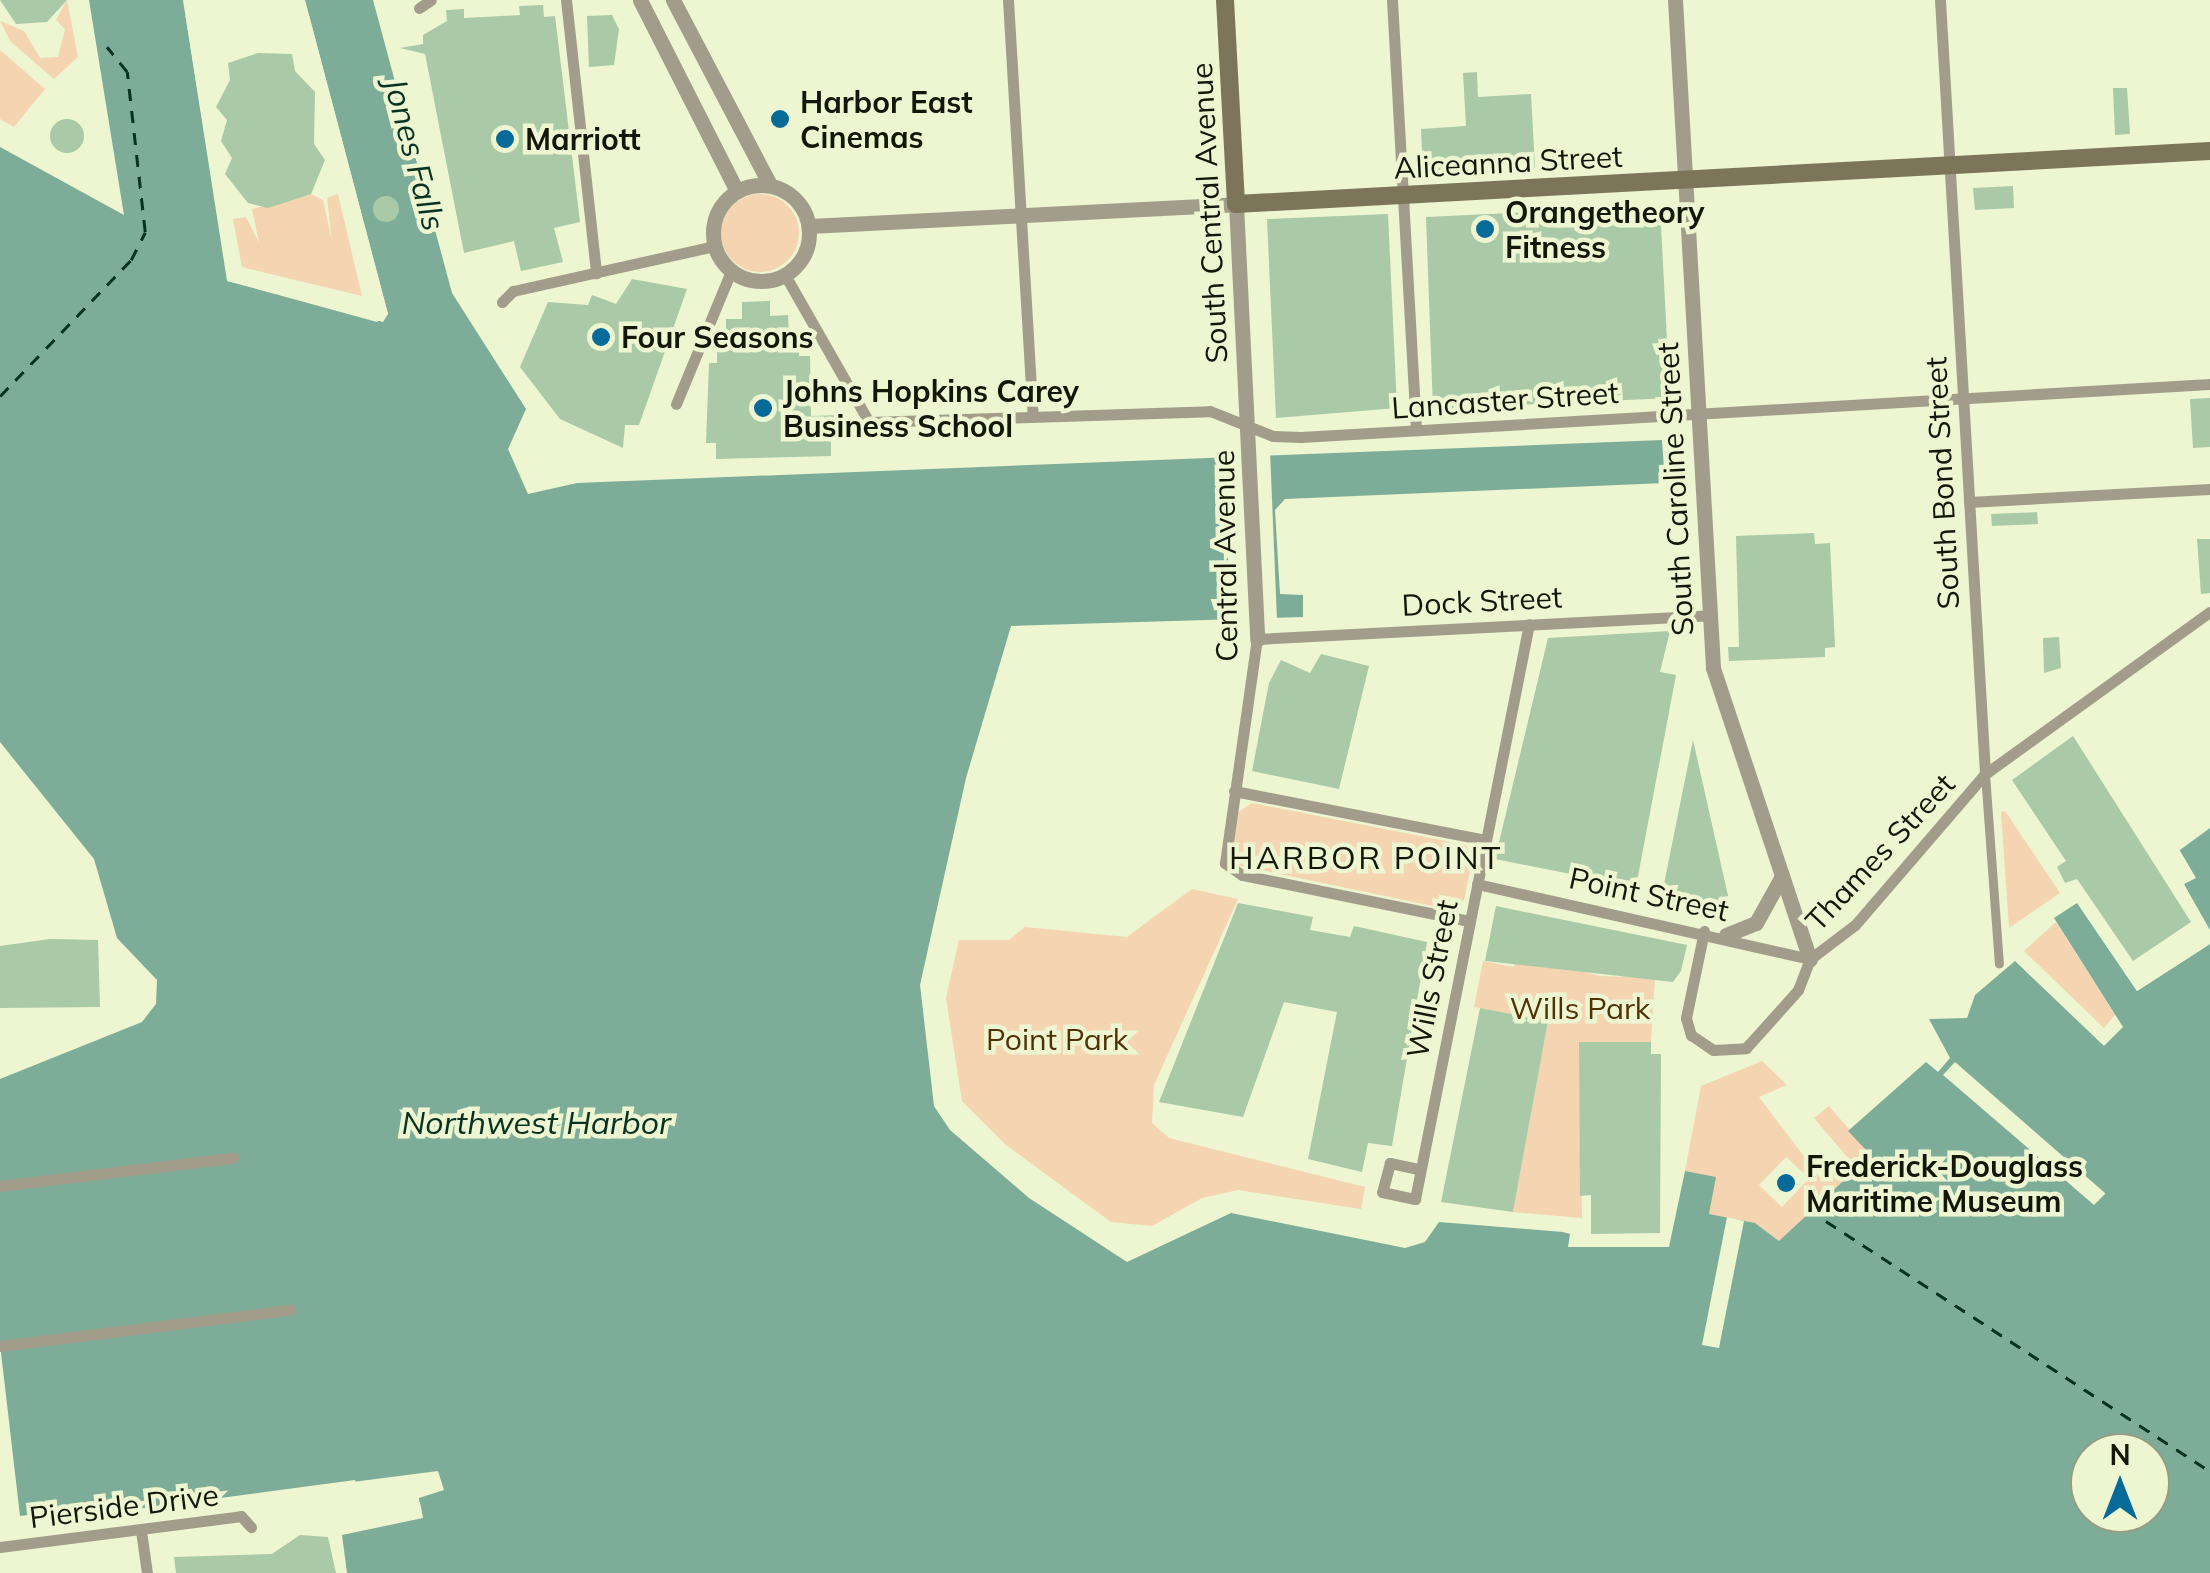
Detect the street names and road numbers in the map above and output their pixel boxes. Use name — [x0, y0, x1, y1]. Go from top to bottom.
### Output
street label: South Central Avenue — [1183, 62, 1235, 364]
street label: Aliceanna Street — [1393, 138, 1623, 186]
street label: South Caroline Street — [1649, 341, 1701, 637]
street label: South Bond Street — [1917, 356, 1967, 610]
street label: Lancaster Street — [1390, 374, 1620, 426]
street label: Central Avenue — [1205, 450, 1245, 662]
street label: Dock Street — [1401, 579, 1563, 623]
street label: Thames Street — [1798, 766, 1962, 938]
street label: Point Street — [1566, 860, 1732, 928]
street label: Wills Street — [1399, 897, 1465, 1061]
street label: Pierside Drive — [27, 1477, 221, 1535]

